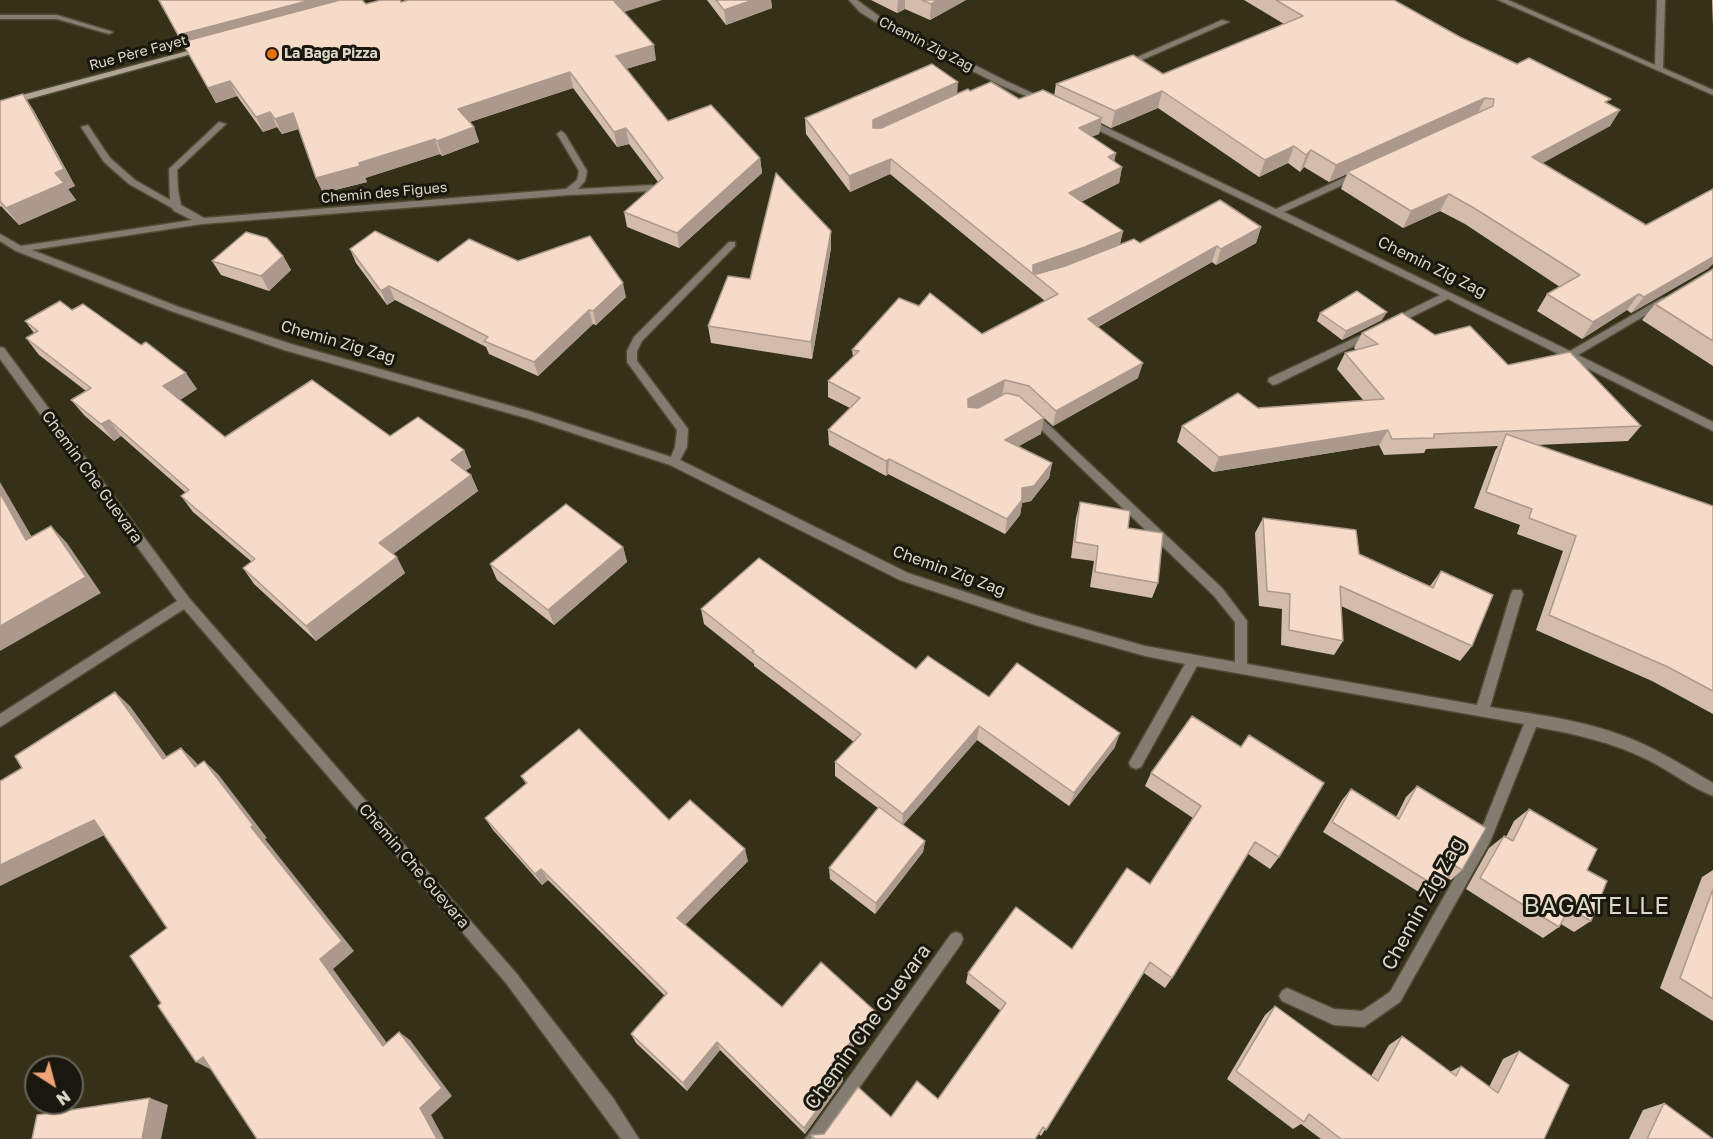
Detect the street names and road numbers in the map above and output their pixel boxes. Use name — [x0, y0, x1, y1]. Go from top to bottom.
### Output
street label: Chemin Zig Zag — [876, 13, 976, 75]
street label: Rue Père Fayet — [87, 32, 189, 74]
street label: Chemin des Figues — [320, 179, 448, 207]
street label: Chemin Zig Zag — [1375, 232, 1489, 302]
street label: Chemin Zig Zag — [278, 316, 398, 368]
street label: Chemin Che Guevara — [38, 407, 146, 547]
street label: Chemin Zig Zag — [890, 542, 1008, 600]
street label: Chemin Che Guevara — [355, 800, 473, 932]
street label: Chemin Zig Zag — [1377, 833, 1469, 975]
street label: Chemin Che Guevara — [800, 940, 936, 1114]

